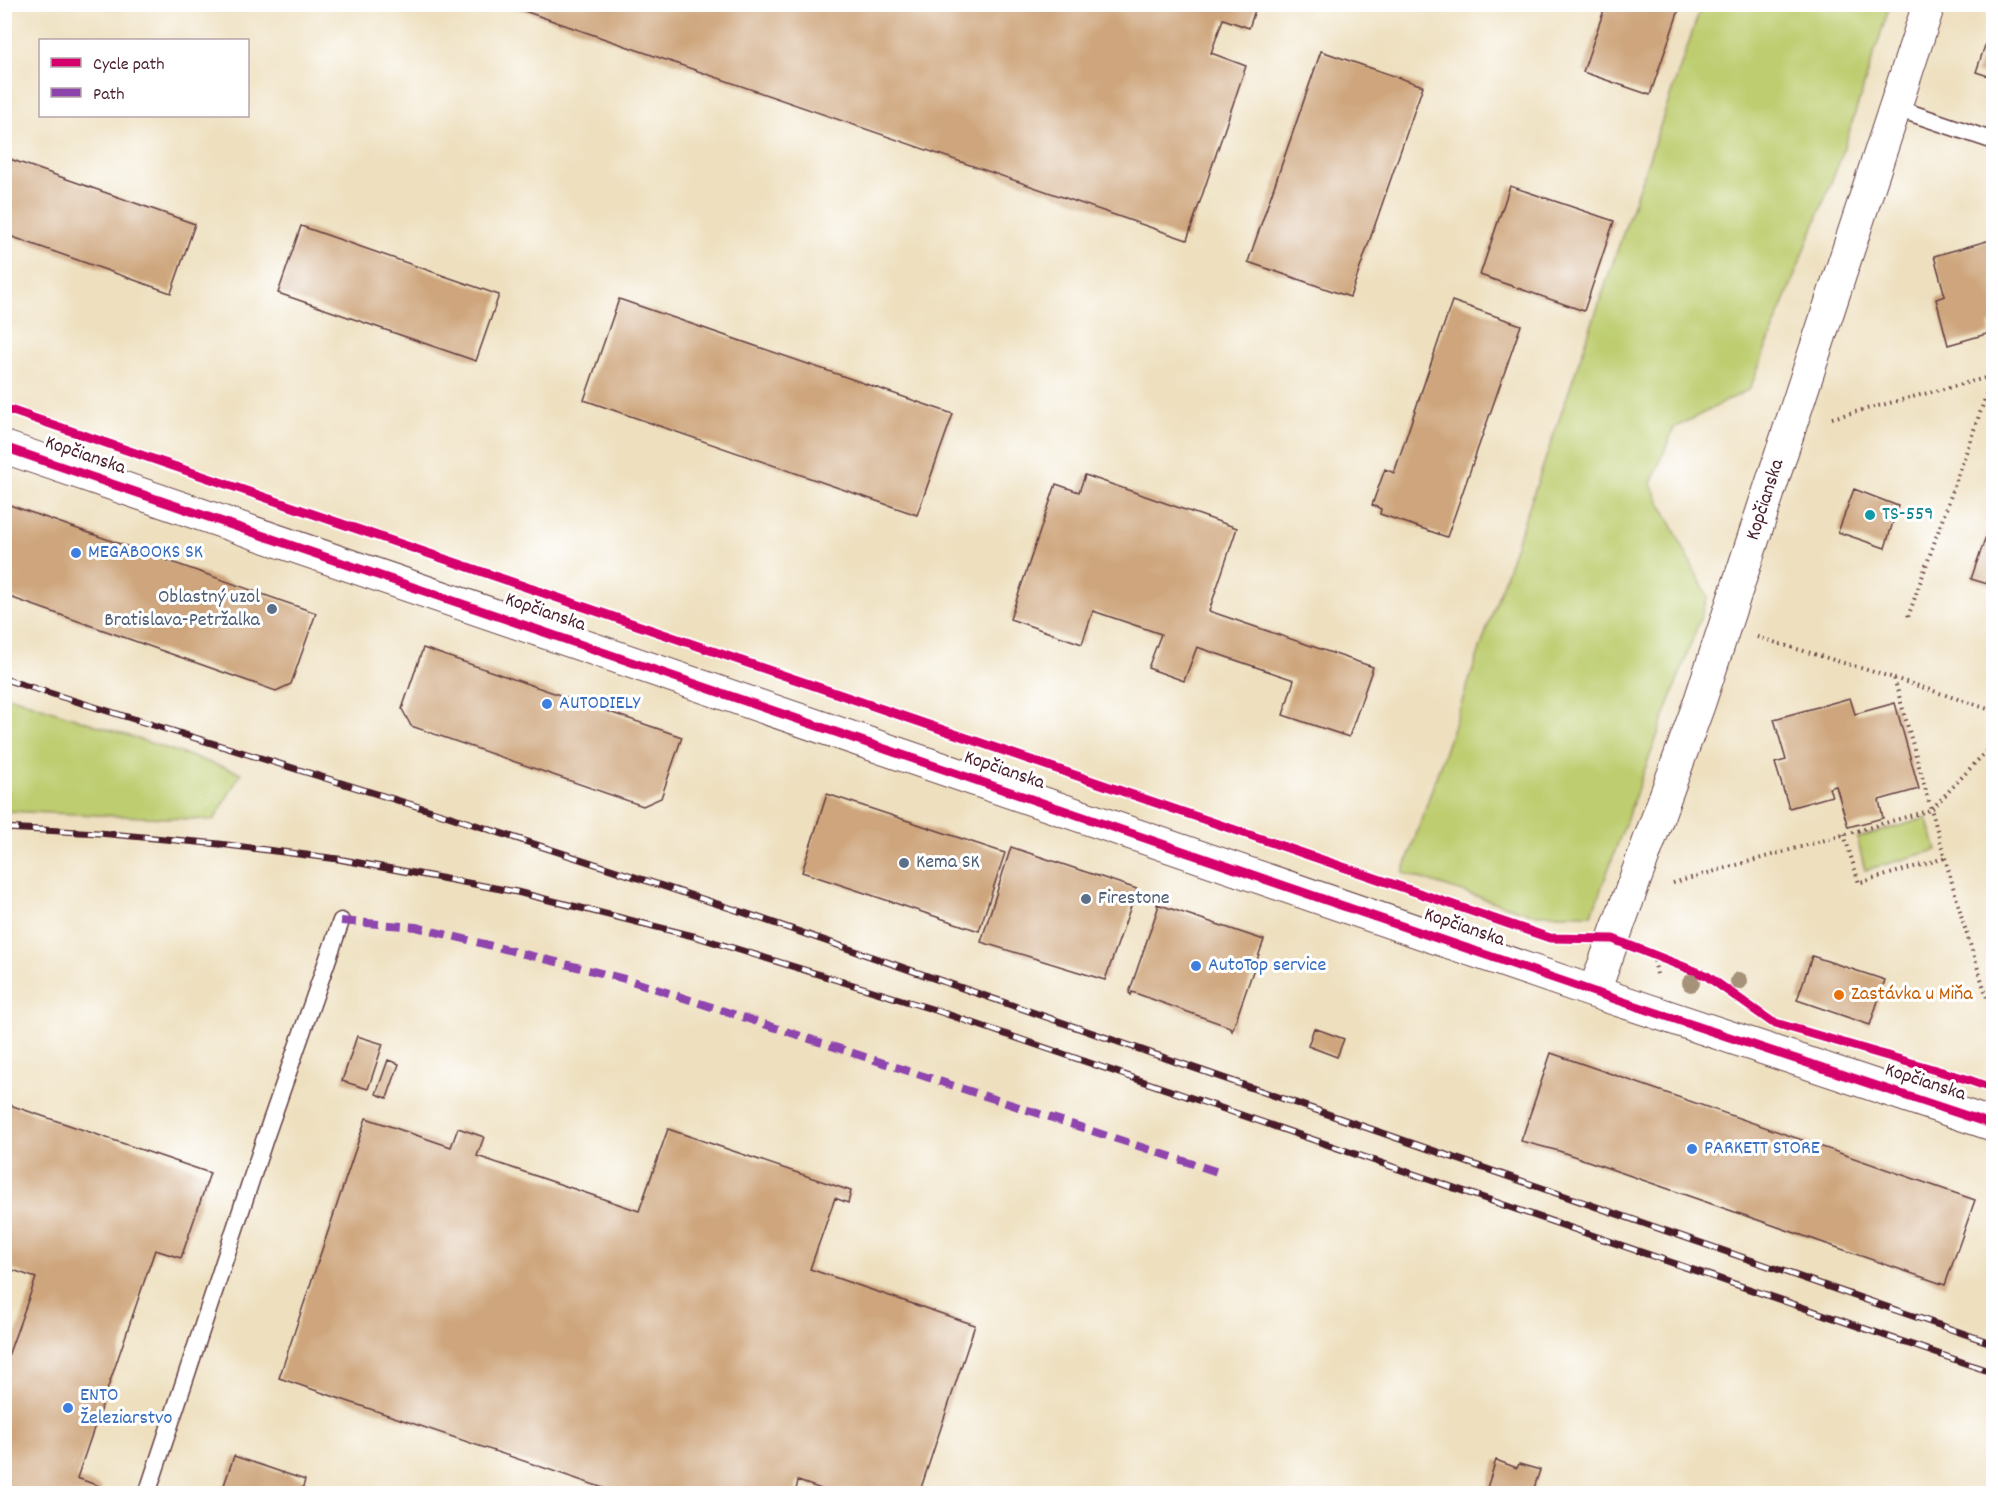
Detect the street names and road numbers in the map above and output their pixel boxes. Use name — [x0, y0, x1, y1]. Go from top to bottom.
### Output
street label: Kopčianska — [41, 429, 130, 483]
street label: Kopčianska — [1740, 455, 1792, 544]
street label: Kopčianska — [501, 586, 590, 640]
street label: Kopčianska — [960, 744, 1049, 798]
street label: Kopčianska — [1420, 901, 1509, 955]
street label: Kopčianska — [1881, 1057, 1970, 1109]

